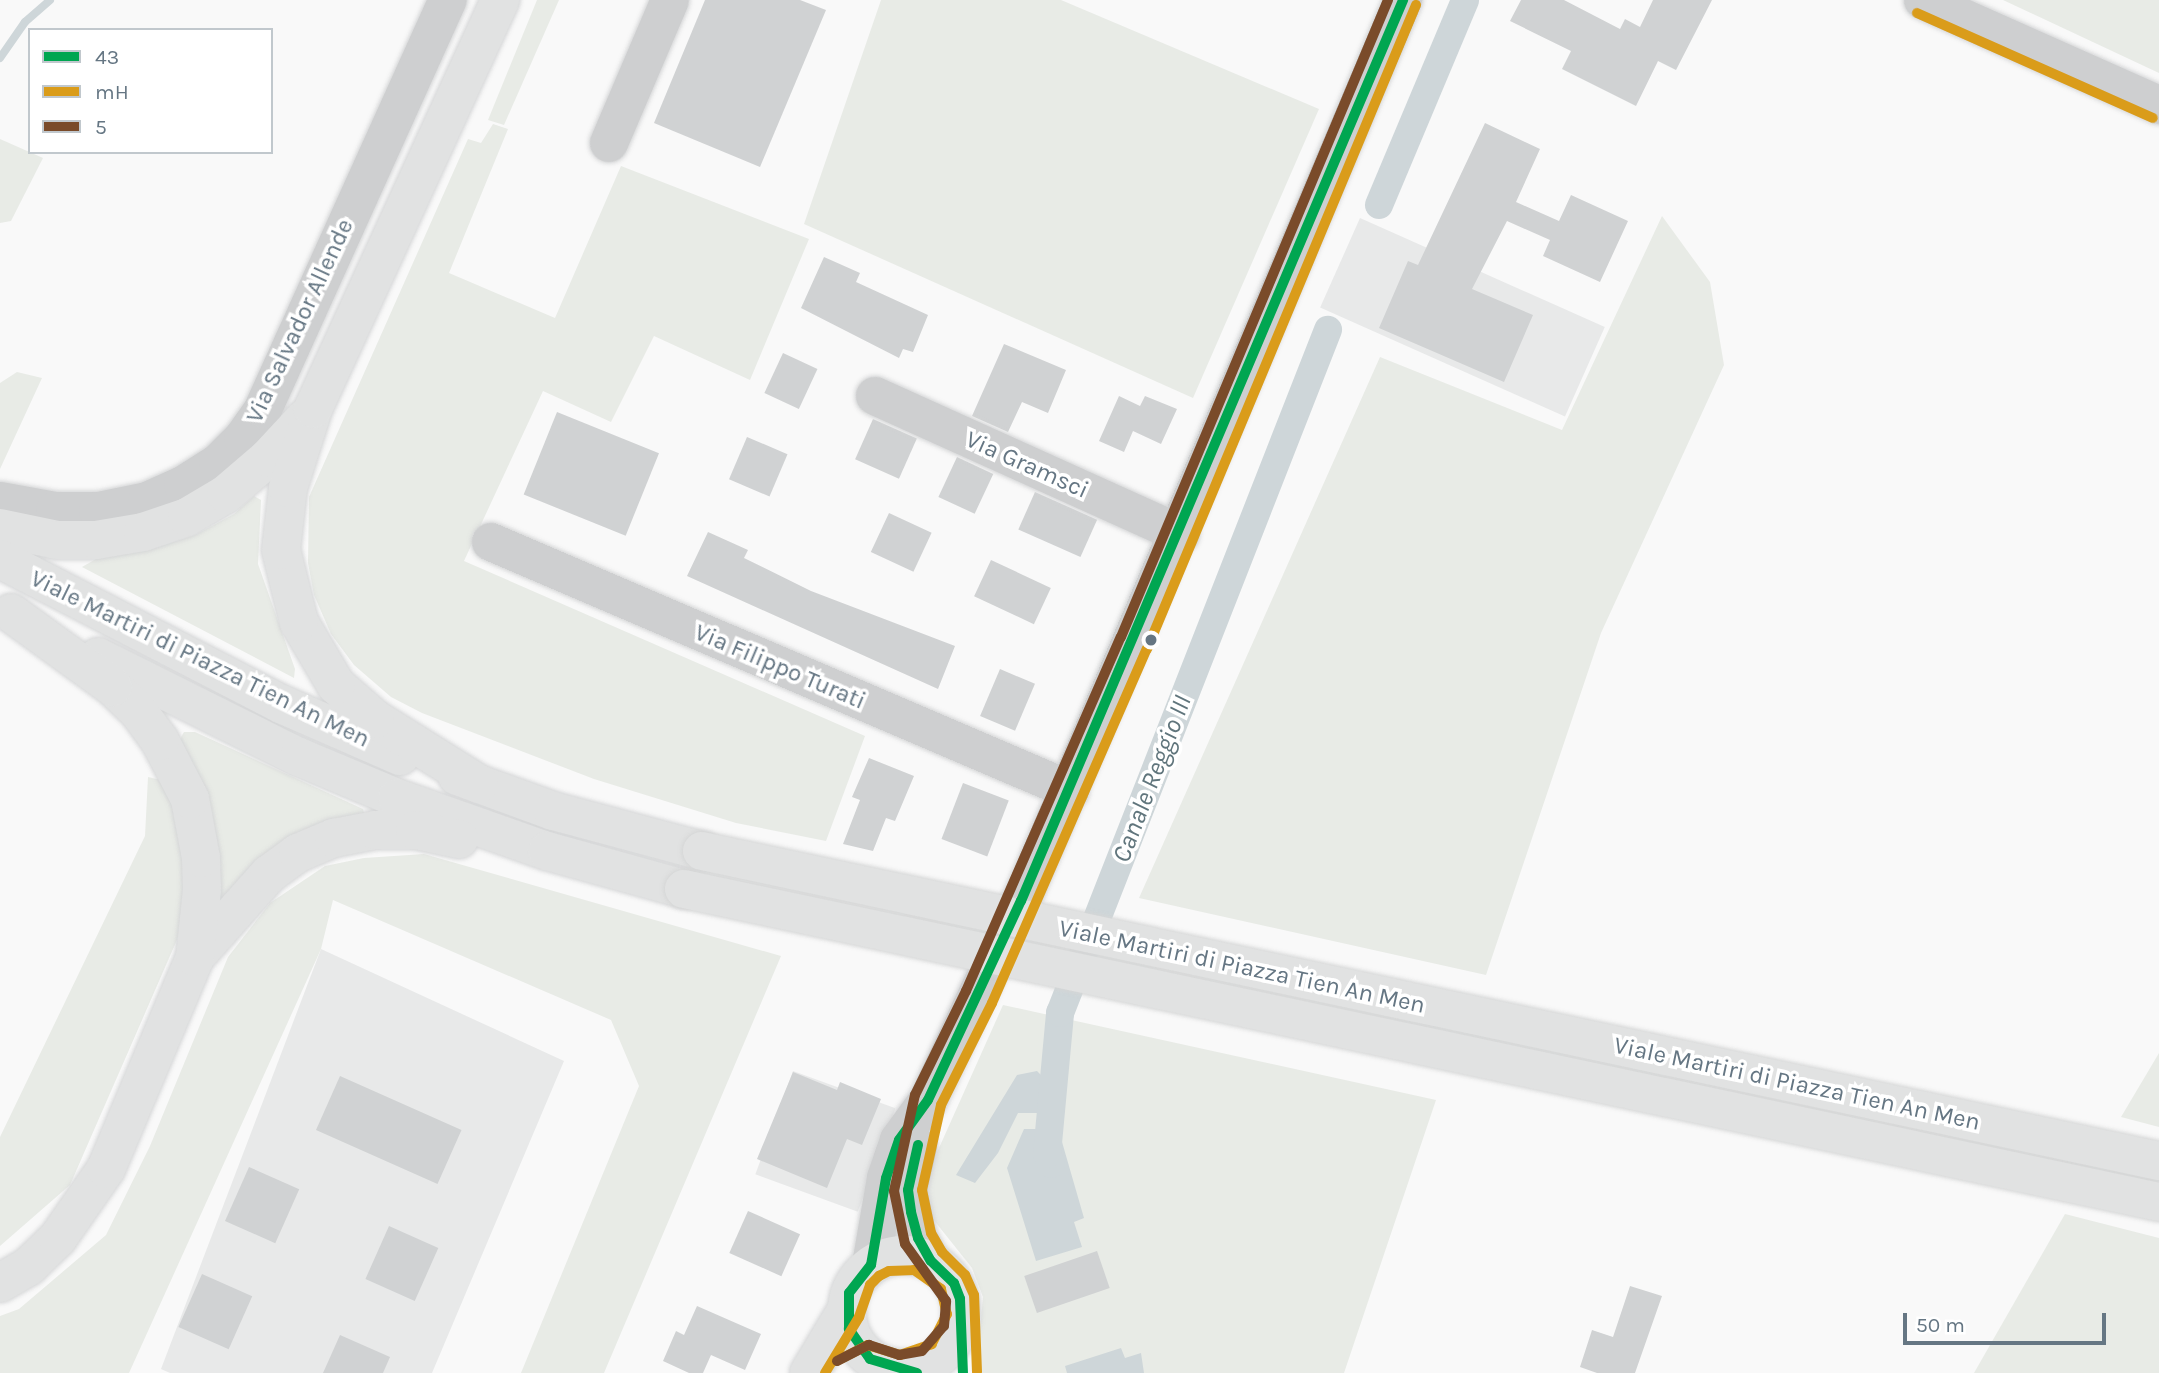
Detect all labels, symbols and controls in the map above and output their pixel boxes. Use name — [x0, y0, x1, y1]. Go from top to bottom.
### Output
legend — [28, 28, 273, 154]
text: 43 — [95, 45, 119, 69]
text: mH — [95, 80, 129, 104]
text: 5 — [95, 115, 107, 139]
street label: Via Salvador Allende — [240, 215, 360, 427]
street label: Via Gramsci — [961, 425, 1093, 505]
street label: Viale Martiri di Piazza Tien An Men — [26, 564, 374, 754]
street label: Via Filippo Turati — [690, 618, 870, 716]
unlabelled marker — [1144, 633, 1158, 647]
water label: Canale Reggio III — [1106, 691, 1198, 867]
street label: Viale Martiri di Piazza Tien An Men — [1056, 914, 1428, 1020]
street label: Viale Martiri di Piazza Tien An Men — [1611, 1031, 1983, 1137]
scale bar — [1907, 1300, 2110, 1344]
text: 50 m — [1916, 1313, 1965, 1337]

